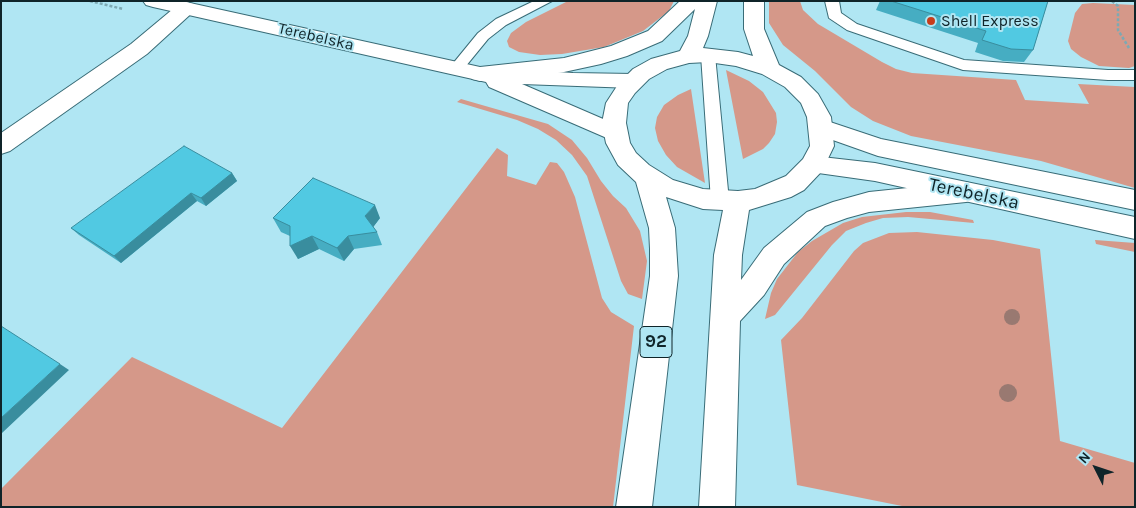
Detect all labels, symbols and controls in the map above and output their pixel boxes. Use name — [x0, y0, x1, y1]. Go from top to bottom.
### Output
place label: Shell Express — [941, 11, 1039, 31]
marker: Shell Express — [925, 15, 937, 27]
street label: Terebelska — [276, 19, 356, 55]
street label: Terebelska — [927, 173, 1021, 215]
road number: 92 — [640, 327, 672, 358]
north arrow — [1071, 443, 1121, 493]
text: N — [1075, 448, 1094, 467]

